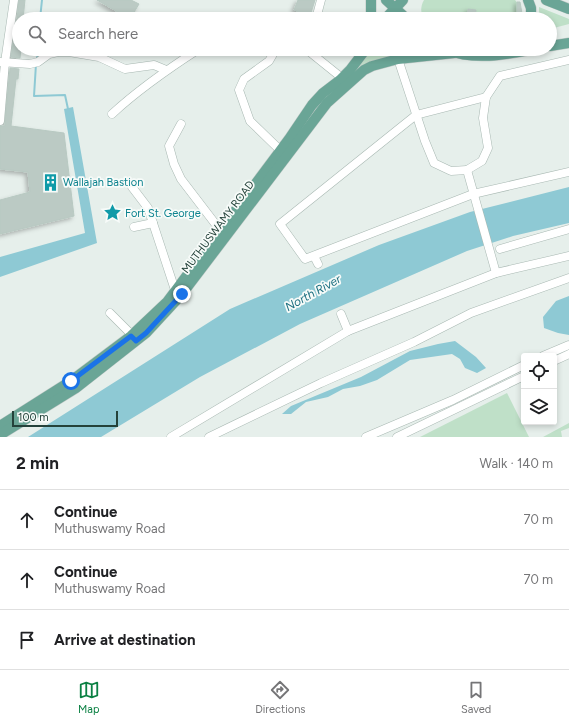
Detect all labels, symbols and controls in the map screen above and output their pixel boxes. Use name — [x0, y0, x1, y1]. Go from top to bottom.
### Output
search box — [12, 12, 557, 56]
icon: search — [26, 23, 48, 45]
text: Search here — [58, 25, 138, 43]
building icon: Wallajah Bastion — [40, 172, 60, 192]
place label: Wallajah Bastion — [63, 176, 143, 189]
street label: MUTHUSWAMY ROAD — [179, 178, 257, 276]
place icon: Fort St. George — [102, 203, 122, 223]
place label: Fort St. George — [125, 207, 201, 220]
water label: North River — [283, 271, 344, 314]
route end — [173, 285, 191, 303]
map controls — [521, 353, 557, 425]
button: locate — [521, 353, 557, 389]
route start — [62, 372, 80, 390]
button: layers — [521, 389, 557, 425]
scale bar — [12, 409, 118, 428]
text: 100 m — [18, 411, 49, 424]
text: 2 min — [16, 453, 59, 473]
text: Walk · 140 m — [479, 456, 553, 471]
text: Continue — [54, 503, 117, 521]
icon: ahead — [16, 509, 38, 531]
text: 70 m — [523, 512, 553, 527]
text: Muthuswamy Road — [54, 521, 165, 536]
text: Continue — [54, 563, 117, 581]
icon: ahead — [16, 569, 38, 591]
text: 70 m — [523, 572, 553, 587]
text: Muthuswamy Road — [54, 581, 165, 596]
icon: arrive — [16, 629, 38, 651]
text: Arrive at destination — [54, 631, 195, 649]
tab: Map — [78, 679, 100, 716]
tab: Directions — [255, 679, 305, 716]
tab: Saved — [461, 679, 491, 716]

